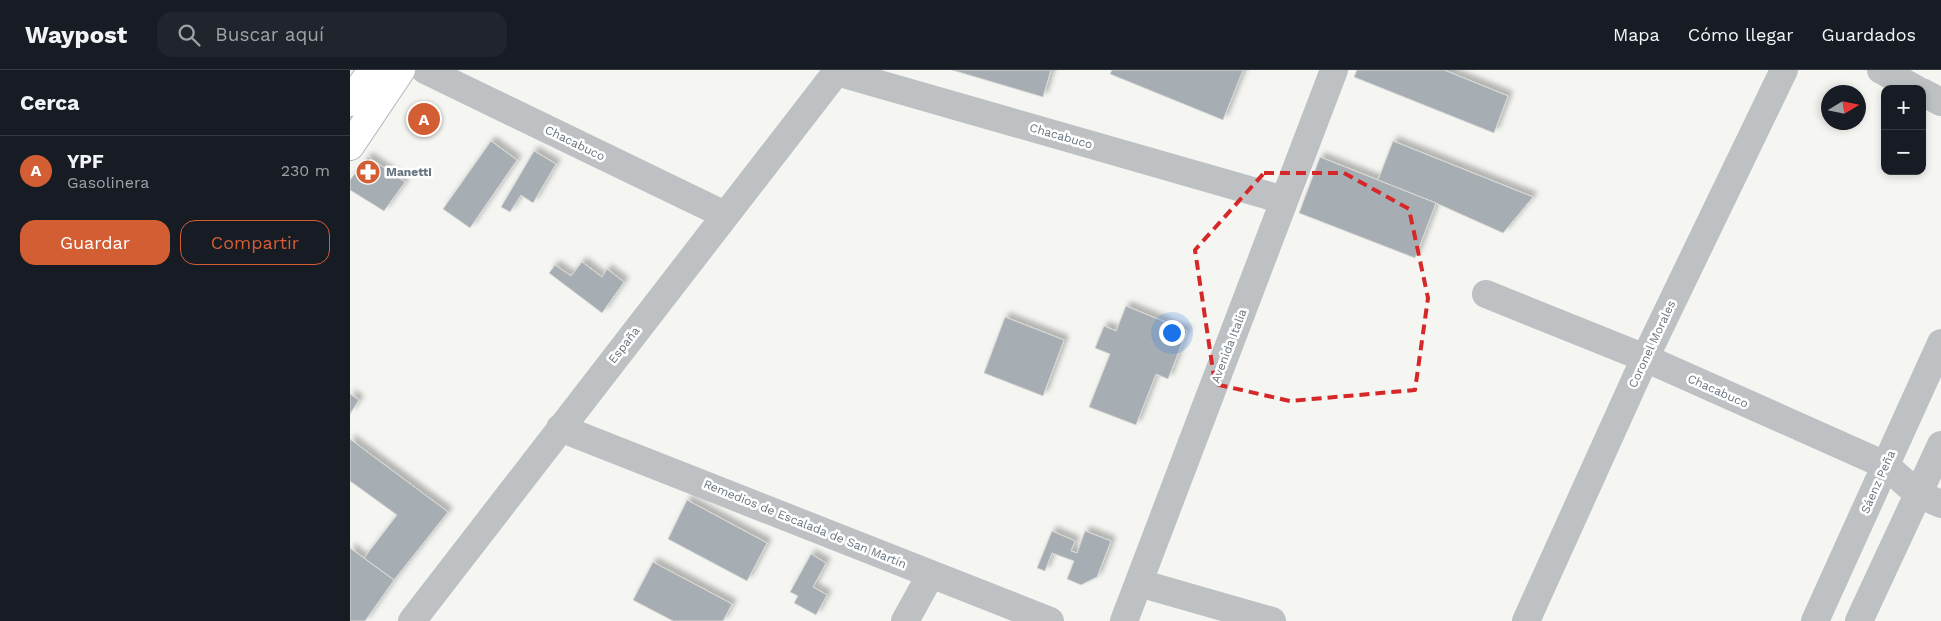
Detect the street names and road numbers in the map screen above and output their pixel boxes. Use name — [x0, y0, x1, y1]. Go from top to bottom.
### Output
street label: Chacabuco — [1028, 120, 1094, 152]
street label: Chacabuco — [543, 123, 607, 163]
street label: Coronel Morales — [1626, 298, 1678, 390]
street label: Avenida Italia — [1208, 307, 1250, 385]
street label: España — [605, 324, 643, 366]
street label: Chacabuco — [1686, 371, 1750, 411]
street label: Sáenz Peña — [1858, 448, 1898, 516]
street label: Remedios de Escalada de San Martín — [701, 477, 909, 571]

